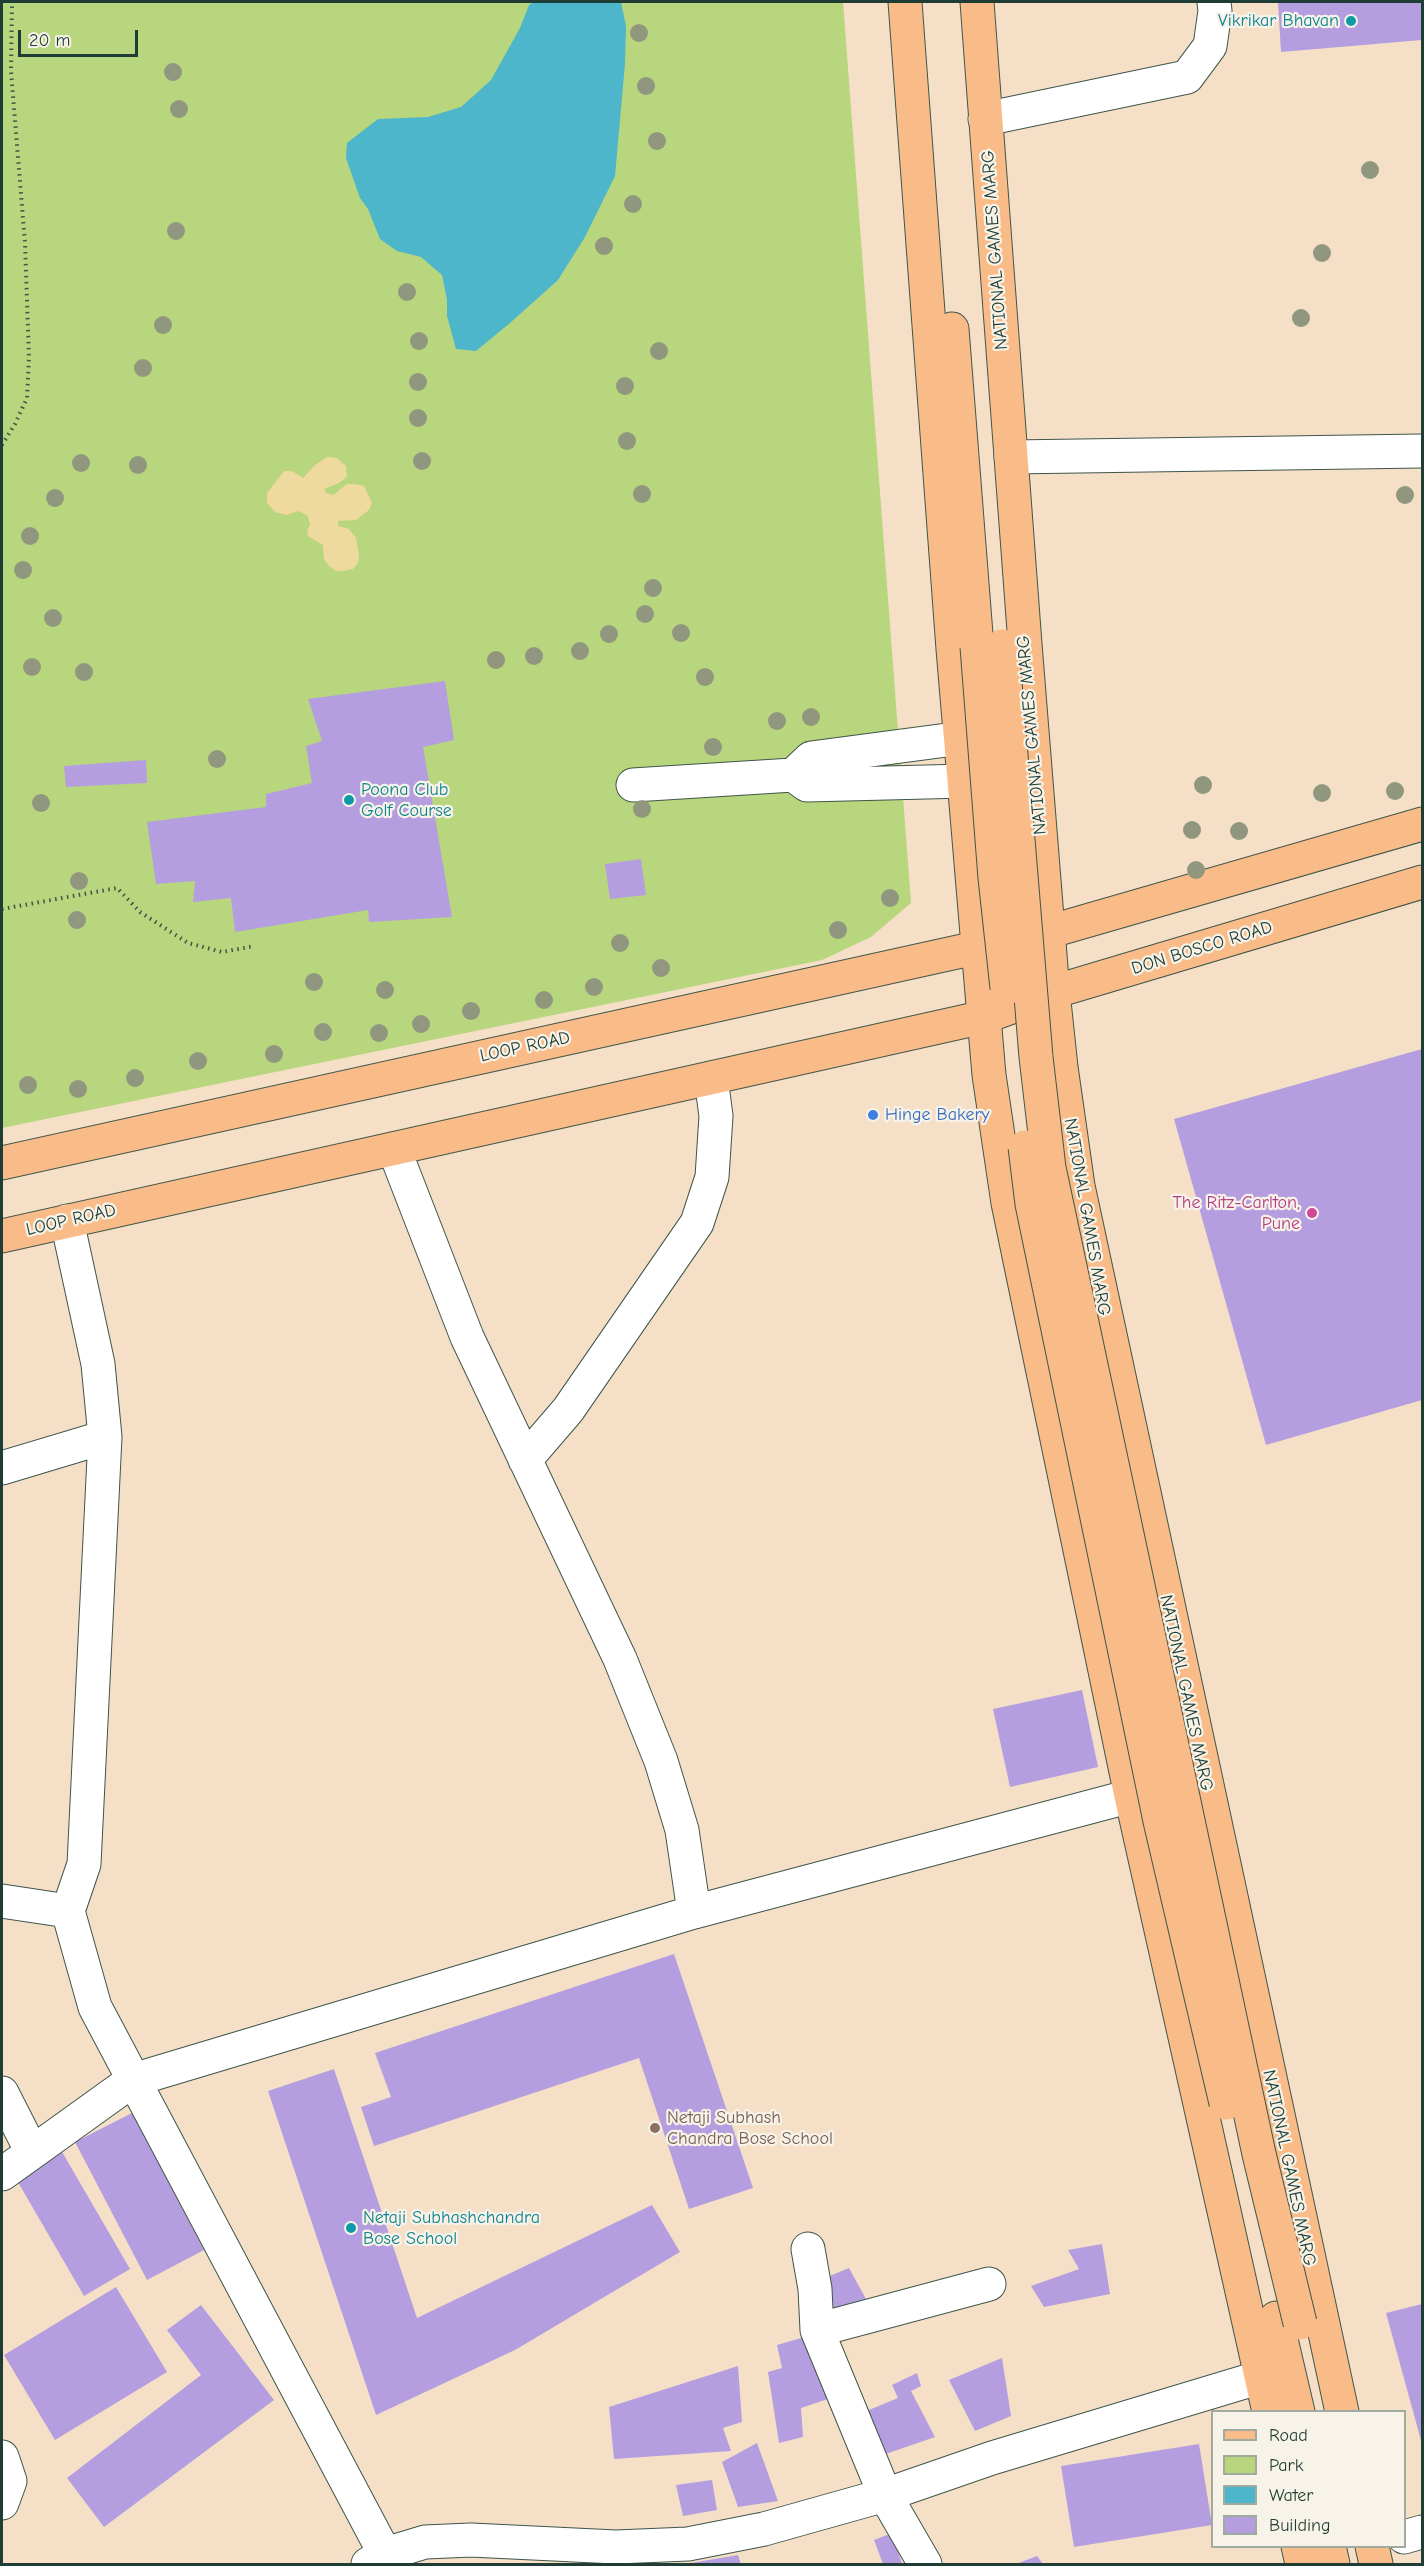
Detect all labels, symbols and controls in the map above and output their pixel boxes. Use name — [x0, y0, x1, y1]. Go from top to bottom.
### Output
place label: Vikrikar Bhavan — [1218, 10, 1339, 32]
marker: Vikrikar Bhavan — [1344, 14, 1358, 28]
scale bar — [21, 18, 141, 56]
text: 20 m — [29, 30, 70, 51]
street label: NATIONAL GAMES MARG — [977, 149, 1013, 351]
street label: NATIONAL GAMES MARG — [1013, 634, 1051, 836]
place label: Poona Club Golf Course — [361, 779, 452, 822]
marker: Poona Club Golf Course — [342, 793, 356, 807]
street label: DON BOSCO ROAD — [1129, 916, 1275, 980]
street label: LOOP ROAD — [478, 1027, 572, 1067]
place label: Hinge Bakery — [885, 1104, 990, 1126]
marker: Hinge Bakery — [866, 1108, 880, 1122]
street label: NATIONAL GAMES MARG — [1059, 1117, 1115, 1317]
place label: The Ritz-Carlton, Pune — [1172, 1192, 1300, 1234]
street label: LOOP ROAD — [24, 1199, 118, 1241]
marker: The Ritz-Carlton, Pune — [1305, 1206, 1319, 1220]
street label: NATIONAL GAMES MARG — [1155, 1593, 1217, 1793]
street label: NATIONAL GAMES MARG — [1258, 2068, 1320, 2268]
place label: Netaji Subhash Chandra Bose School — [667, 2107, 833, 2150]
marker: Netaji Subhash Chandra Bose School — [648, 2121, 662, 2135]
place label: Netaji Subhashchandra Bose School — [363, 2207, 540, 2250]
marker: Netaji Subhashchandra Bose School — [344, 2221, 358, 2235]
legend — [1211, 2410, 1406, 2548]
text: Road — [1269, 2425, 1308, 2446]
text: Park — [1269, 2455, 1303, 2476]
text: Water — [1269, 2485, 1313, 2506]
text: Building — [1269, 2515, 1331, 2536]

